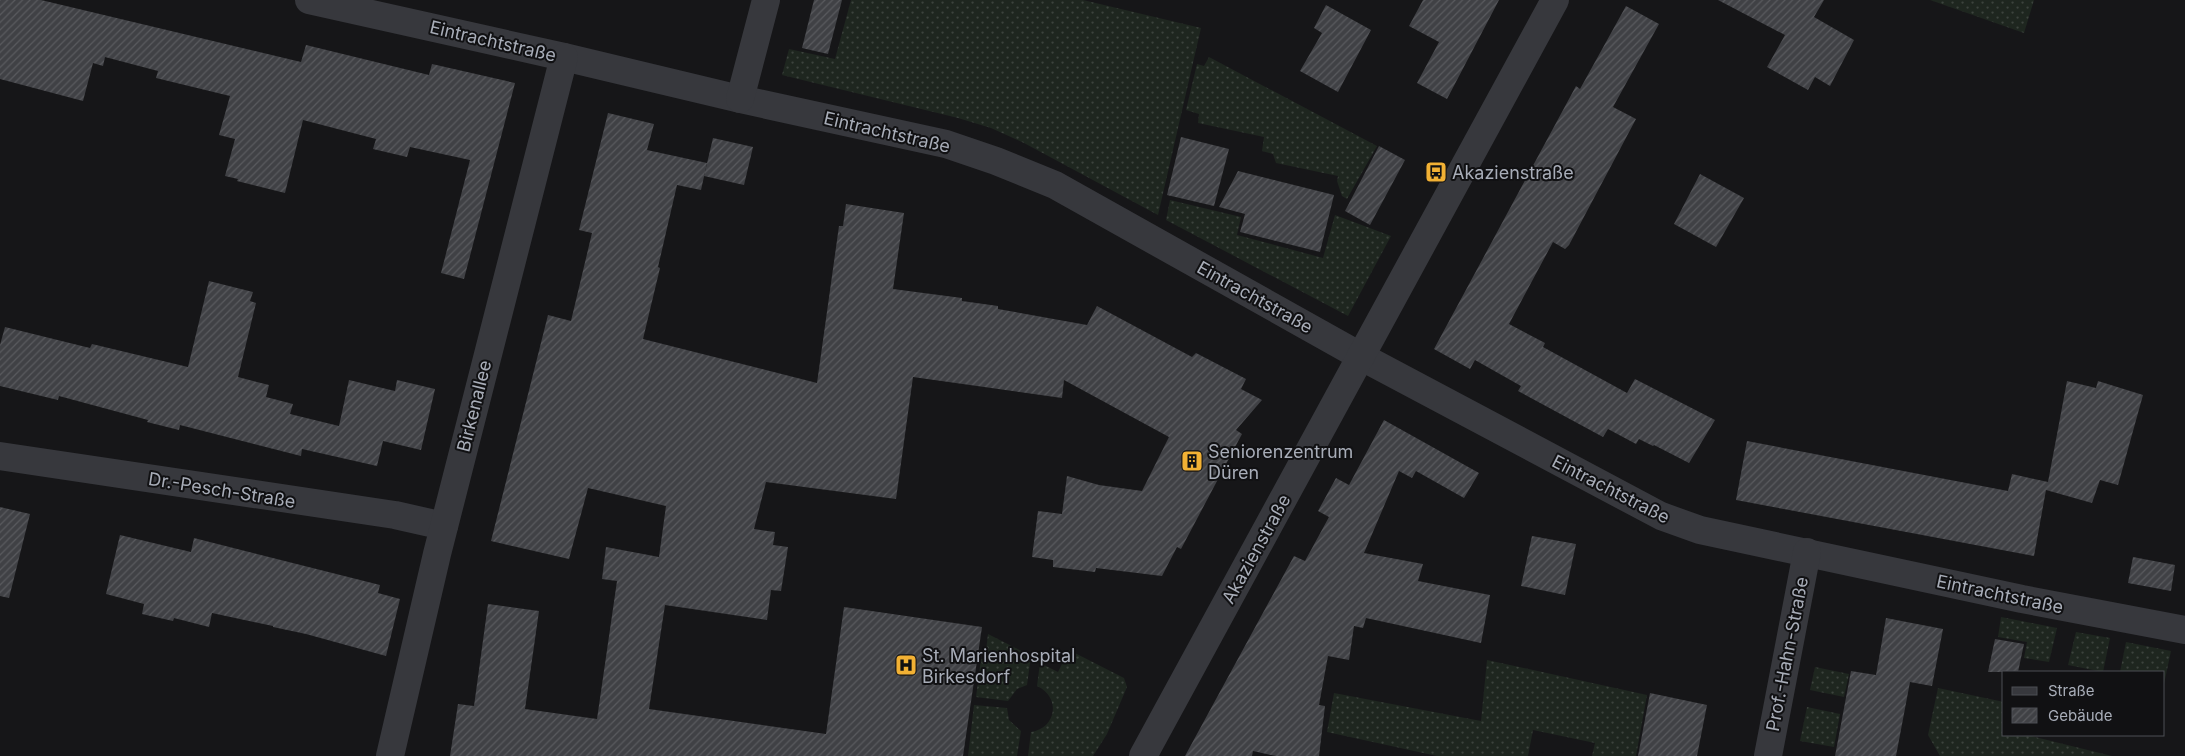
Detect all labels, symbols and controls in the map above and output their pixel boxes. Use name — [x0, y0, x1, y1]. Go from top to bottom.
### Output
street label: Eintrachtstraße — [428, 16, 558, 66]
street label: Eintrachtstraße — [822, 107, 952, 157]
bus stop icon: Akazienstraße — [1424, 160, 1448, 184]
place label: Akazienstraße — [1452, 162, 1574, 183]
street label: Eintrachtstraße — [1193, 257, 1317, 337]
street label: Birkenallee — [452, 358, 496, 454]
place label: Seniorenzentrum Düren — [1208, 441, 1353, 483]
building icon: Seniorenzentrum Düren — [1180, 449, 1204, 473]
street label: Eintrachtstraße — [1549, 450, 1673, 528]
street label: Dr.-Pesch-Straße — [147, 468, 297, 512]
street label: Akazienstraße — [1217, 491, 1295, 607]
street label: Eintrachtstraße — [1935, 570, 2065, 618]
street label: Prof.-Hahn-Straße — [1762, 575, 1812, 733]
place label: St. Marienhospital Birkesdorf — [922, 645, 1075, 687]
hospital icon: St. Marienhospital Birkesdorf — [894, 653, 918, 677]
legend — [2002, 671, 2165, 736]
text: Straße — [2048, 681, 2095, 700]
text: Gebäude — [2048, 706, 2113, 725]

